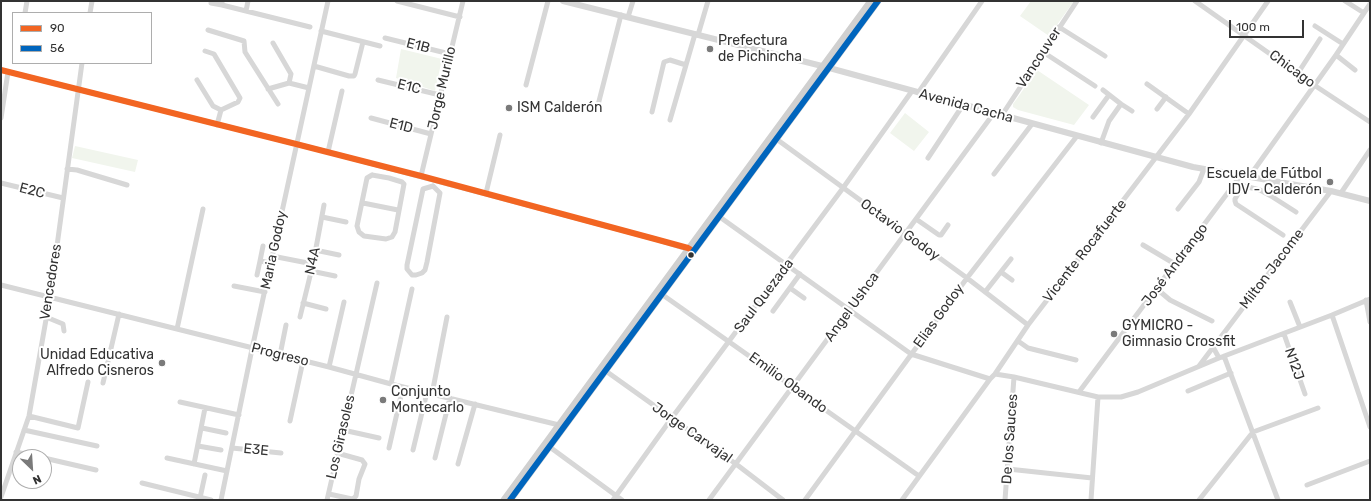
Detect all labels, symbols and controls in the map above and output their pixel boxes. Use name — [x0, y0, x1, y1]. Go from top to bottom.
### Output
legend — [12, 12, 152, 64]
scale bar — [1231, 12, 1306, 38]
text: 100 m — [1236, 20, 1270, 34]
text: 90 — [50, 21, 65, 35]
street label: Vancouver — [1013, 24, 1065, 92]
place label: Prefectura de Pichincha — [718, 33, 802, 66]
street label: E1B — [404, 35, 432, 57]
text: 56 — [50, 41, 64, 55]
marker: Prefectura de Pichincha — [705, 44, 715, 54]
street label: Jorge Murillo — [424, 45, 460, 131]
street label: Chicago — [1266, 47, 1318, 91]
street label: E1C — [395, 76, 423, 98]
street label: Avenida Cacha — [917, 85, 1015, 127]
place label: ISM Calderón — [517, 100, 602, 116]
marker: ISM Calderón — [504, 103, 514, 113]
street label: E1D — [387, 115, 415, 137]
place label: Escuela de Fútbol IDV - Calderón — [1207, 166, 1322, 198]
marker: Escuela de Fútbol IDV - Calderón — [1325, 177, 1335, 187]
street label: E2C — [17, 180, 47, 202]
street label: Octavio Godoy — [857, 196, 943, 264]
street label: Vicente Rocafuerte — [1040, 196, 1130, 306]
street label: Maria Godoy — [257, 209, 291, 291]
street label: José Andrango — [1138, 220, 1212, 310]
street label: Milton Jacome — [1236, 226, 1308, 312]
street label: Vencedores — [37, 243, 65, 321]
street label: N4A — [302, 246, 324, 276]
unlabelled marker — [686, 250, 696, 260]
street label: Saul Quezada — [731, 256, 797, 336]
street label: Angel Ushca — [821, 269, 883, 345]
street label: Elias Godoy — [910, 281, 968, 351]
place label: GYMICRO - Gimnasio Crossfit — [1122, 318, 1236, 350]
marker: GYMICRO - Gimnasio Crossfit — [1109, 329, 1119, 339]
street label: Progreso — [249, 340, 311, 370]
street label: N12J — [1281, 346, 1307, 382]
place label: Unidad Educativa Alfredo Cisneros — [40, 347, 154, 380]
street label: Emilio Obando — [745, 349, 831, 417]
marker: Unidad Educativa Alfredo Cisneros — [157, 358, 167, 368]
place label: Conjunto Montecarlo — [391, 384, 464, 416]
street label: Los Girasoles — [323, 393, 359, 481]
street label: De los Sauces — [998, 393, 1022, 485]
marker: Conjunto Montecarlo — [378, 395, 388, 405]
street label: Jorge Carvajal — [649, 399, 735, 467]
street label: E3E — [243, 440, 269, 460]
north arrow — [12, 449, 52, 489]
text: N — [31, 472, 43, 487]

